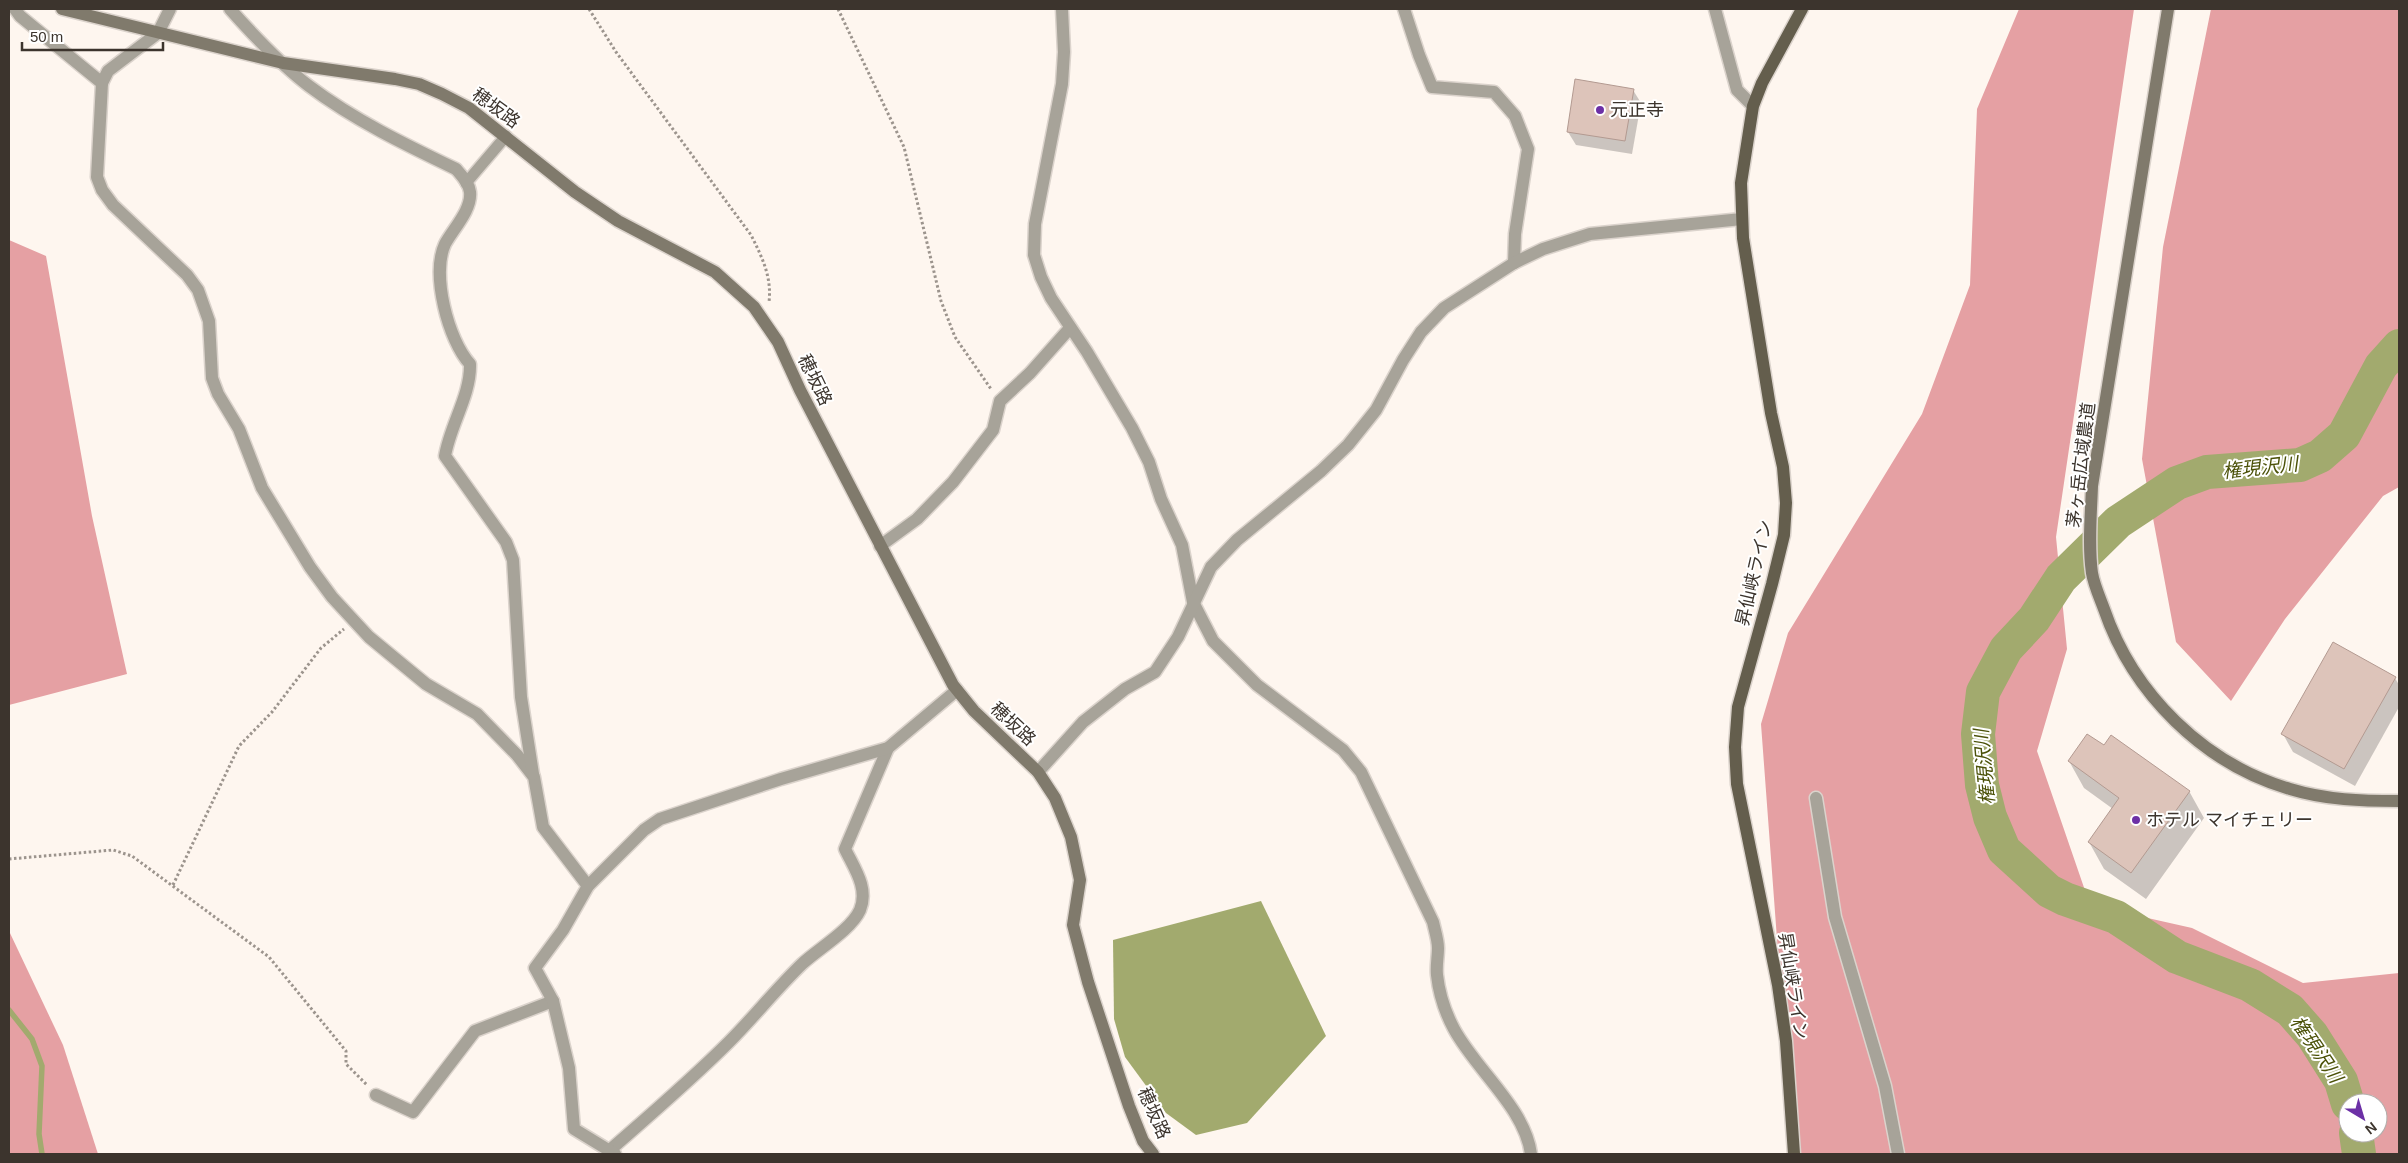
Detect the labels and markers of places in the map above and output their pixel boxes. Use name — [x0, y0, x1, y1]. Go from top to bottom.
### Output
place label: 元正寺 — [1610, 100, 1664, 120]
marker: 元正寺 — [1594, 104, 1606, 116]
place label: ホテル マイチェリー — [2146, 810, 2313, 830]
marker: ホテル マイチェリー — [2130, 814, 2142, 826]

